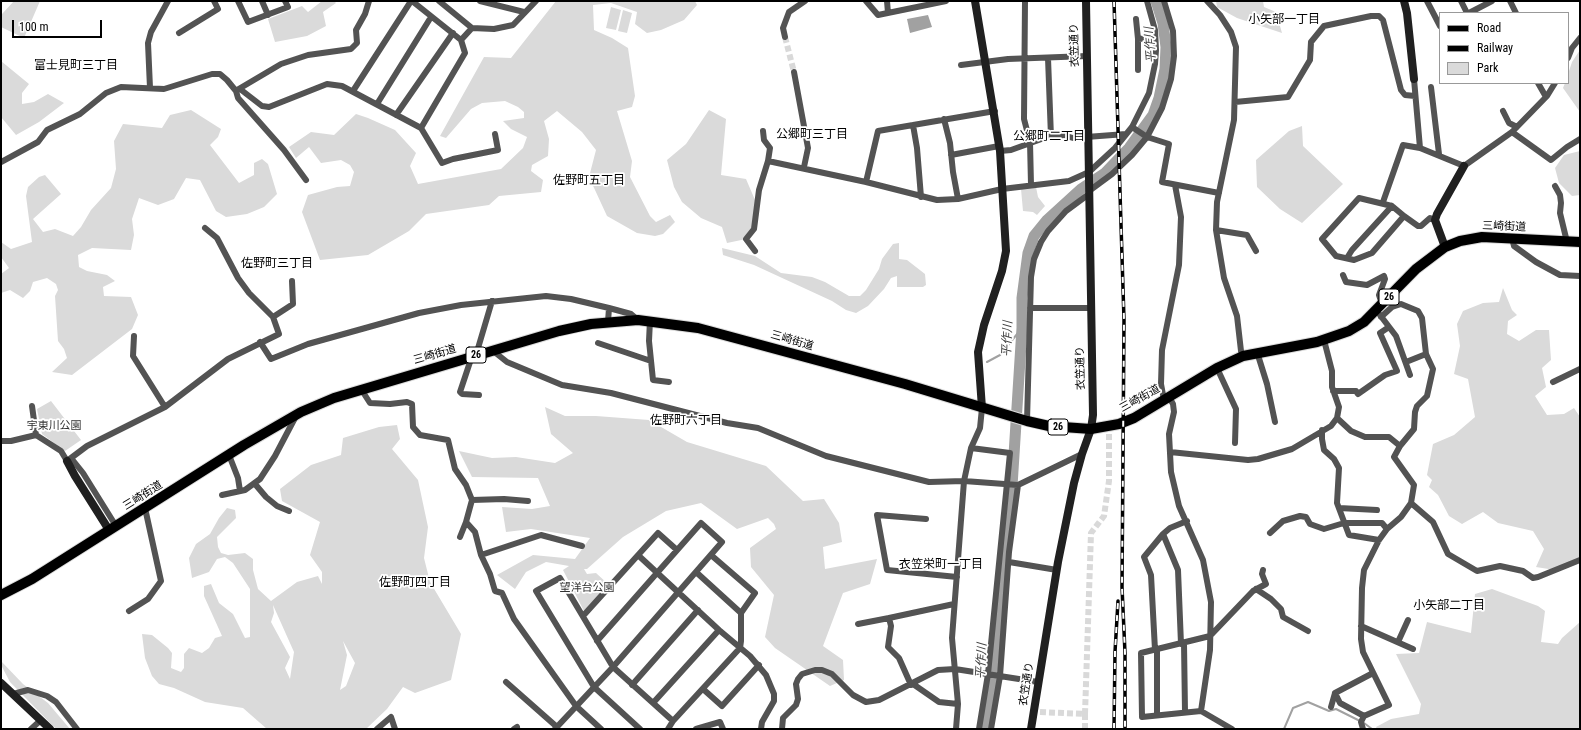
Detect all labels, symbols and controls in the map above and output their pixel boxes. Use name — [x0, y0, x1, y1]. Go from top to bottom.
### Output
scale bar — [14, 12, 104, 38]
legend — [1439, 12, 1569, 84]
district label: 小矢部一丁目 — [1248, 13, 1320, 27]
text: 100 m — [19, 20, 49, 34]
text: Road — [1477, 21, 1501, 35]
street label: 衣笠通り — [1068, 23, 1082, 67]
water label: 平作川 — [1143, 27, 1159, 63]
text: Railway — [1477, 41, 1513, 55]
district label: 富士見町三丁目 — [34, 59, 118, 73]
text: Park — [1477, 61, 1498, 75]
district label: 公郷町三丁目 — [776, 128, 848, 142]
district label: 公郷町二丁目 — [1013, 130, 1085, 144]
district label: 佐野町五丁目 — [553, 174, 625, 188]
street label: 三崎街道 — [1482, 220, 1526, 234]
district label: 佐野町三丁目 — [241, 257, 313, 271]
road number: 26 — [1379, 289, 1399, 305]
water label: 平作川 — [1000, 321, 1016, 357]
street label: 三崎街道 — [769, 329, 815, 353]
street label: 三崎街道 — [412, 343, 458, 367]
street label: 衣笠通り — [1074, 346, 1088, 390]
road number: 26 — [466, 347, 486, 363]
street label: 三崎街道 — [1118, 383, 1162, 415]
district label: 佐野町六丁目 — [650, 414, 722, 428]
park label: 宇東川公園 — [27, 419, 81, 433]
road number: 26 — [1048, 419, 1068, 435]
street label: 三崎街道 — [121, 479, 165, 513]
district label: 衣笠栄町一丁目 — [899, 558, 983, 572]
district label: 佐野町四丁目 — [379, 576, 451, 590]
park label: 望洋台公園 — [560, 581, 614, 595]
district label: 小矢部二丁目 — [1413, 599, 1485, 613]
water label: 平作川 — [974, 643, 990, 679]
street label: 衣笠通り — [1017, 661, 1037, 707]

